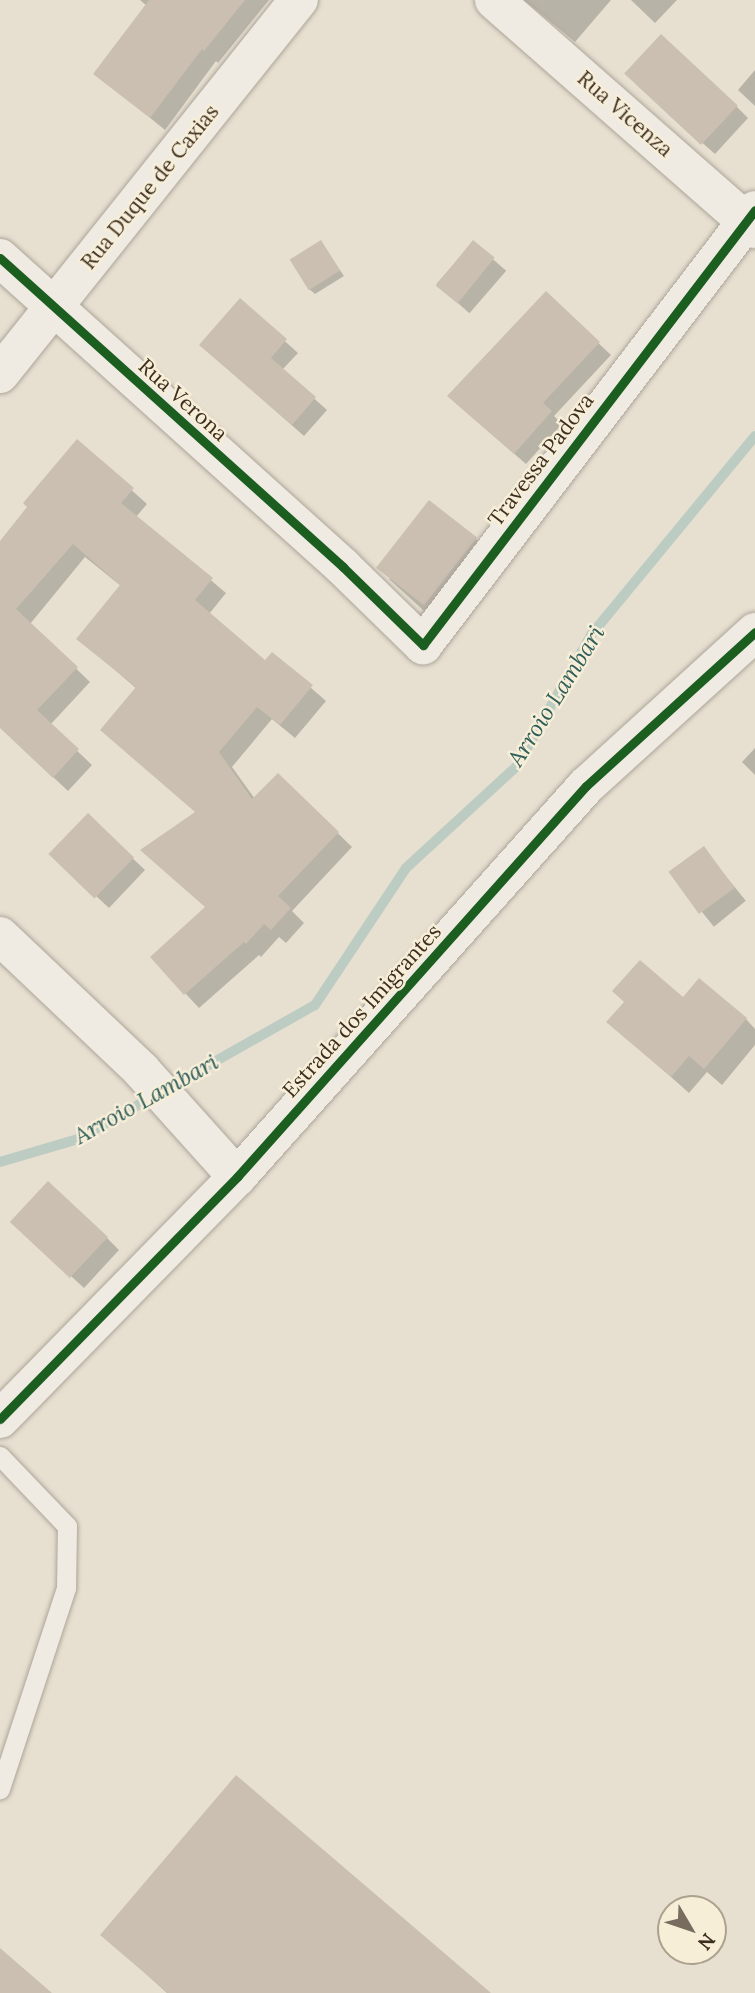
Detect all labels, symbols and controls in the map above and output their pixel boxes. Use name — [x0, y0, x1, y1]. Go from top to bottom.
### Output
street label: Rua Vicenza — [572, 66, 678, 162]
street label: Rua Duque de Caxias — [76, 100, 224, 274]
street label: Rua Verona — [133, 353, 233, 447]
street label: Travessa Padova — [483, 389, 599, 531]
water label: Arroio Lambari — [502, 621, 610, 771]
street label: Estrada dos Imigrantes — [278, 919, 446, 1103]
water label: Arroio Lambari — [69, 1048, 223, 1150]
north arrow — [657, 1895, 727, 1965]
text: N — [693, 1929, 721, 1955]

